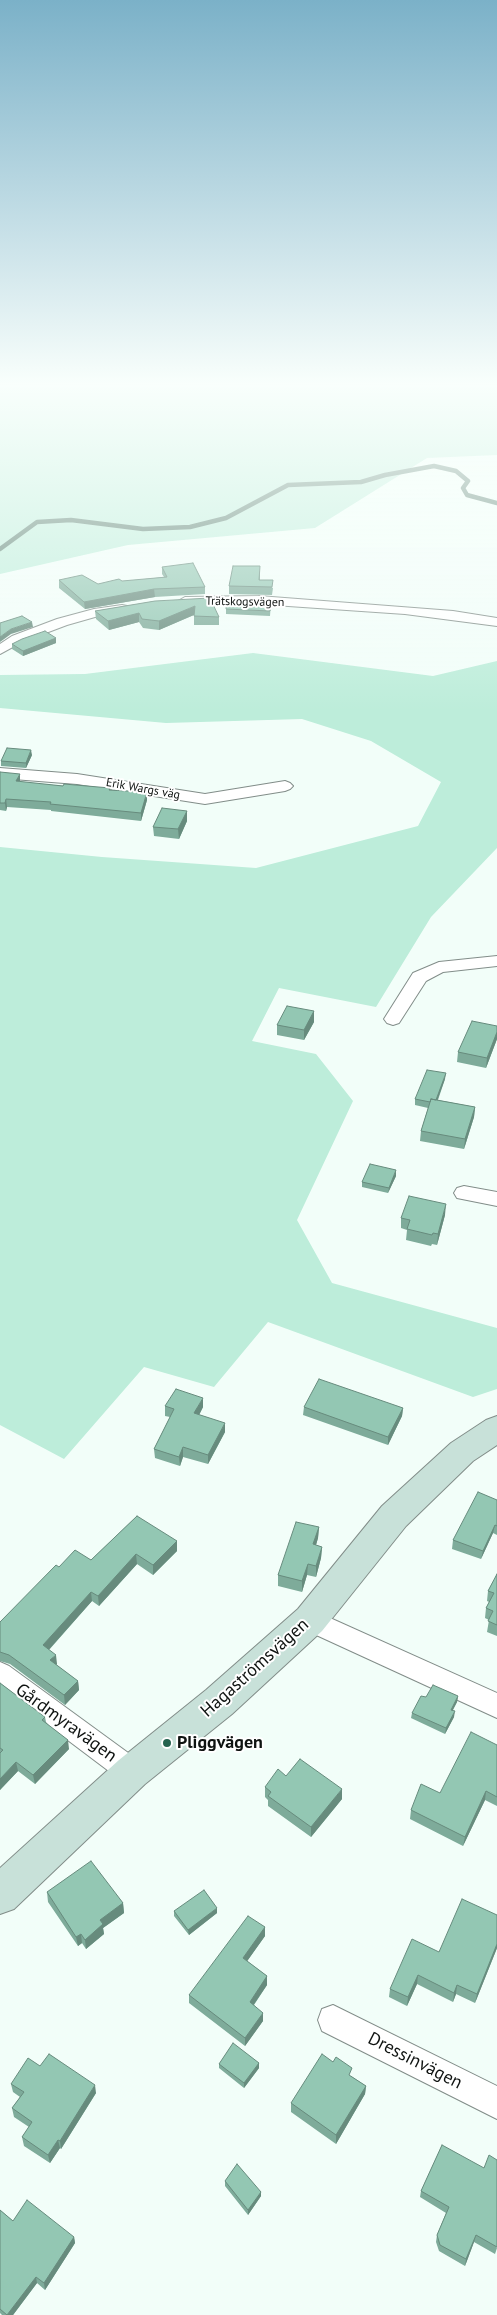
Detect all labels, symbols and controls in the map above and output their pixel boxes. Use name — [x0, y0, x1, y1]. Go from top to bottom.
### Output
street label: Trätskogsvägen — [205, 594, 285, 610]
street label: Erik Wargs väg — [105, 775, 181, 803]
street label: Hagaströmsvägen — [197, 1614, 313, 1722]
street label: Gårdmyravägen — [11, 1679, 121, 1767]
place label: Pliggvägen — [177, 1732, 263, 1754]
marker: Pliggvägen — [161, 1737, 173, 1749]
street label: Dressinvägen — [364, 2028, 466, 2094]

